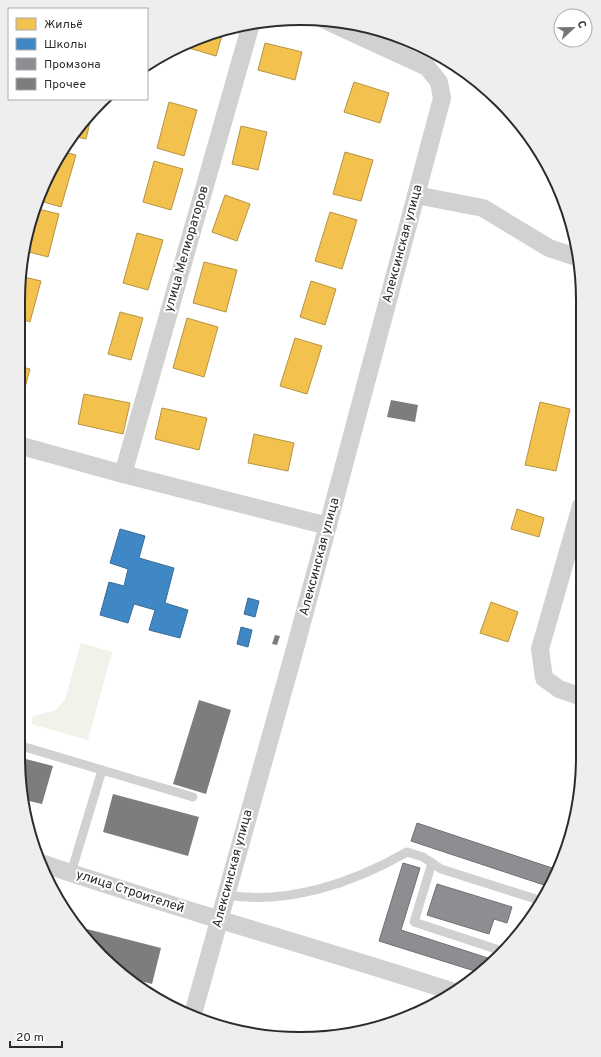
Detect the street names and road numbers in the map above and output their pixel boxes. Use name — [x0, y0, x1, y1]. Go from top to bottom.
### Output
street label: Алексинская улица — [380, 183, 426, 305]
street label: улица Мелиораторов — [161, 184, 213, 314]
street label: Алексинская улица — [297, 496, 343, 618]
street label: Алексинская улица — [210, 808, 256, 930]
street label: улица Строителей — [74, 867, 186, 917]

